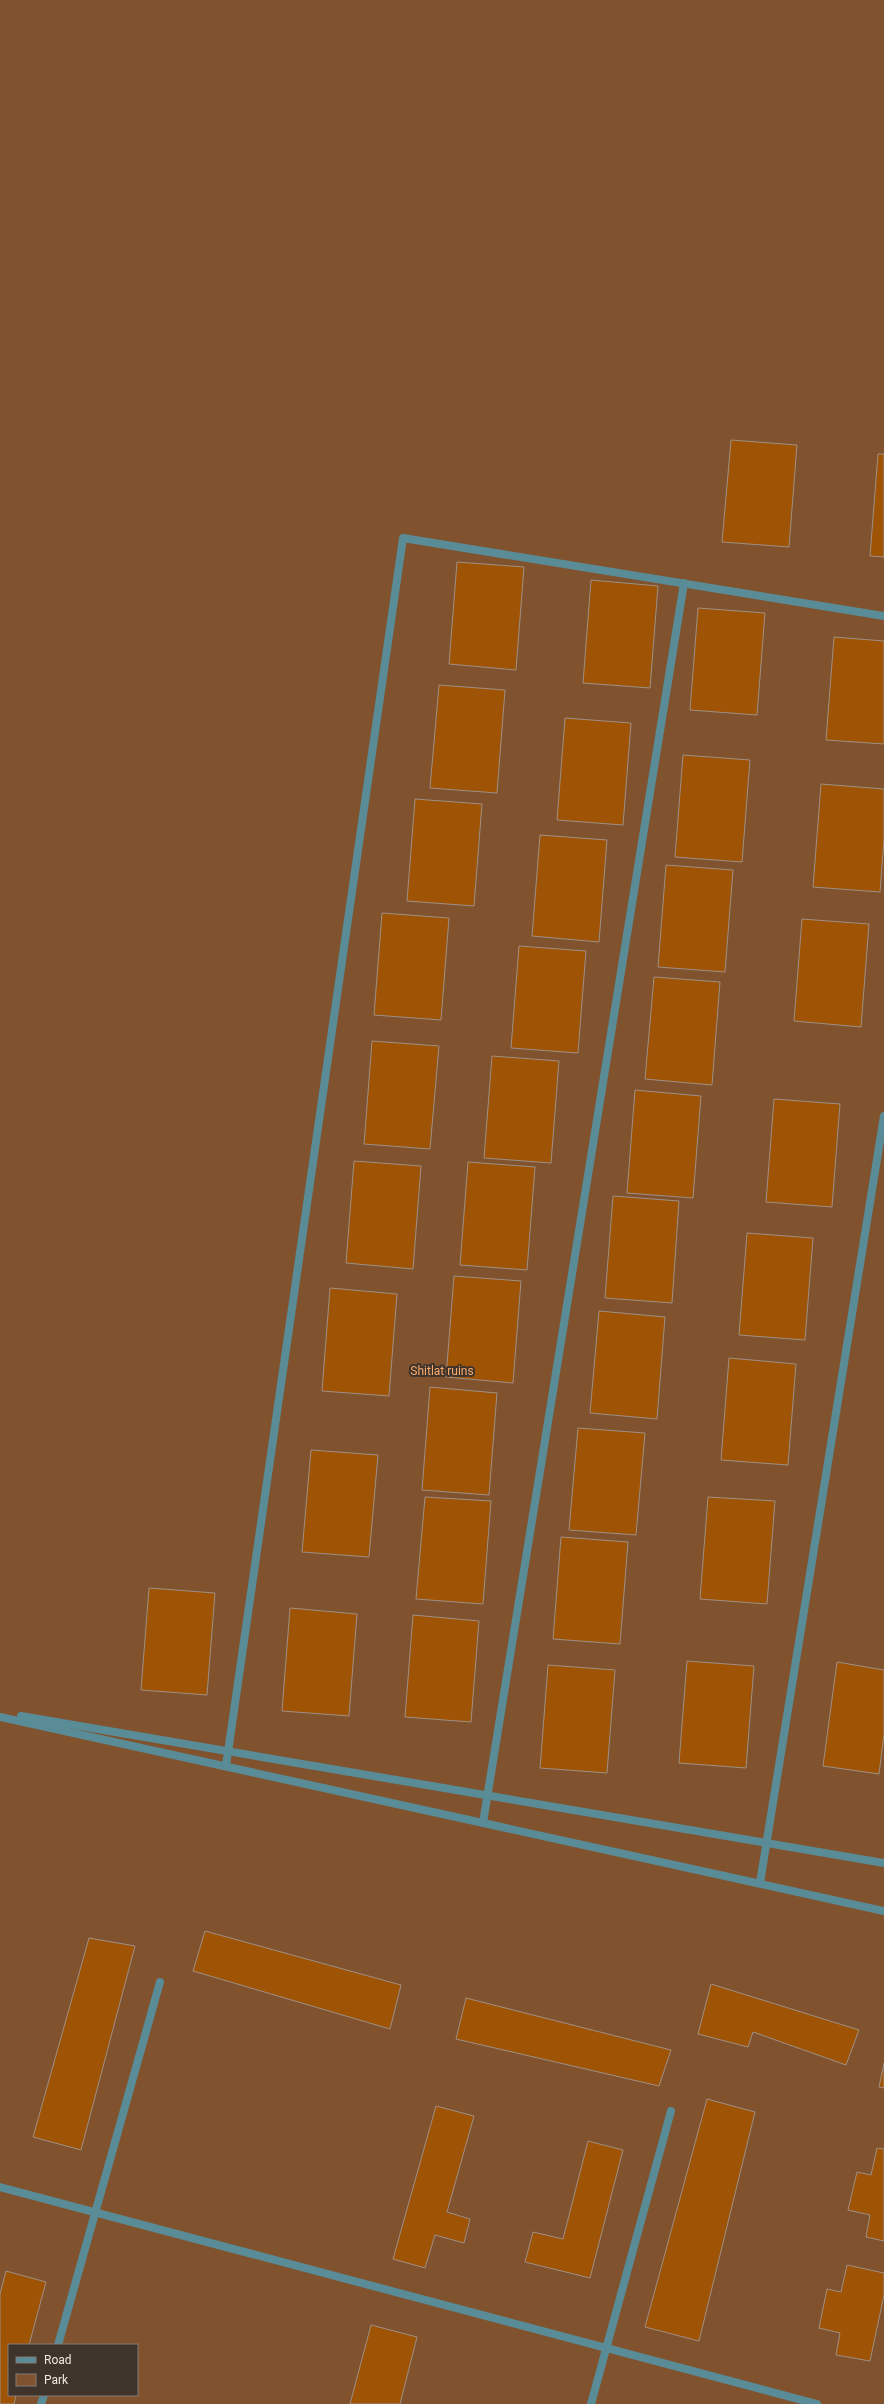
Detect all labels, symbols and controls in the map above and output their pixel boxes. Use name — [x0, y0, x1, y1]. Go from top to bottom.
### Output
park label: Shitlat ruins — [410, 1364, 474, 1378]
legend — [8, 2344, 138, 2396]
text: Road — [44, 2353, 72, 2367]
text: Park — [44, 2373, 69, 2387]

